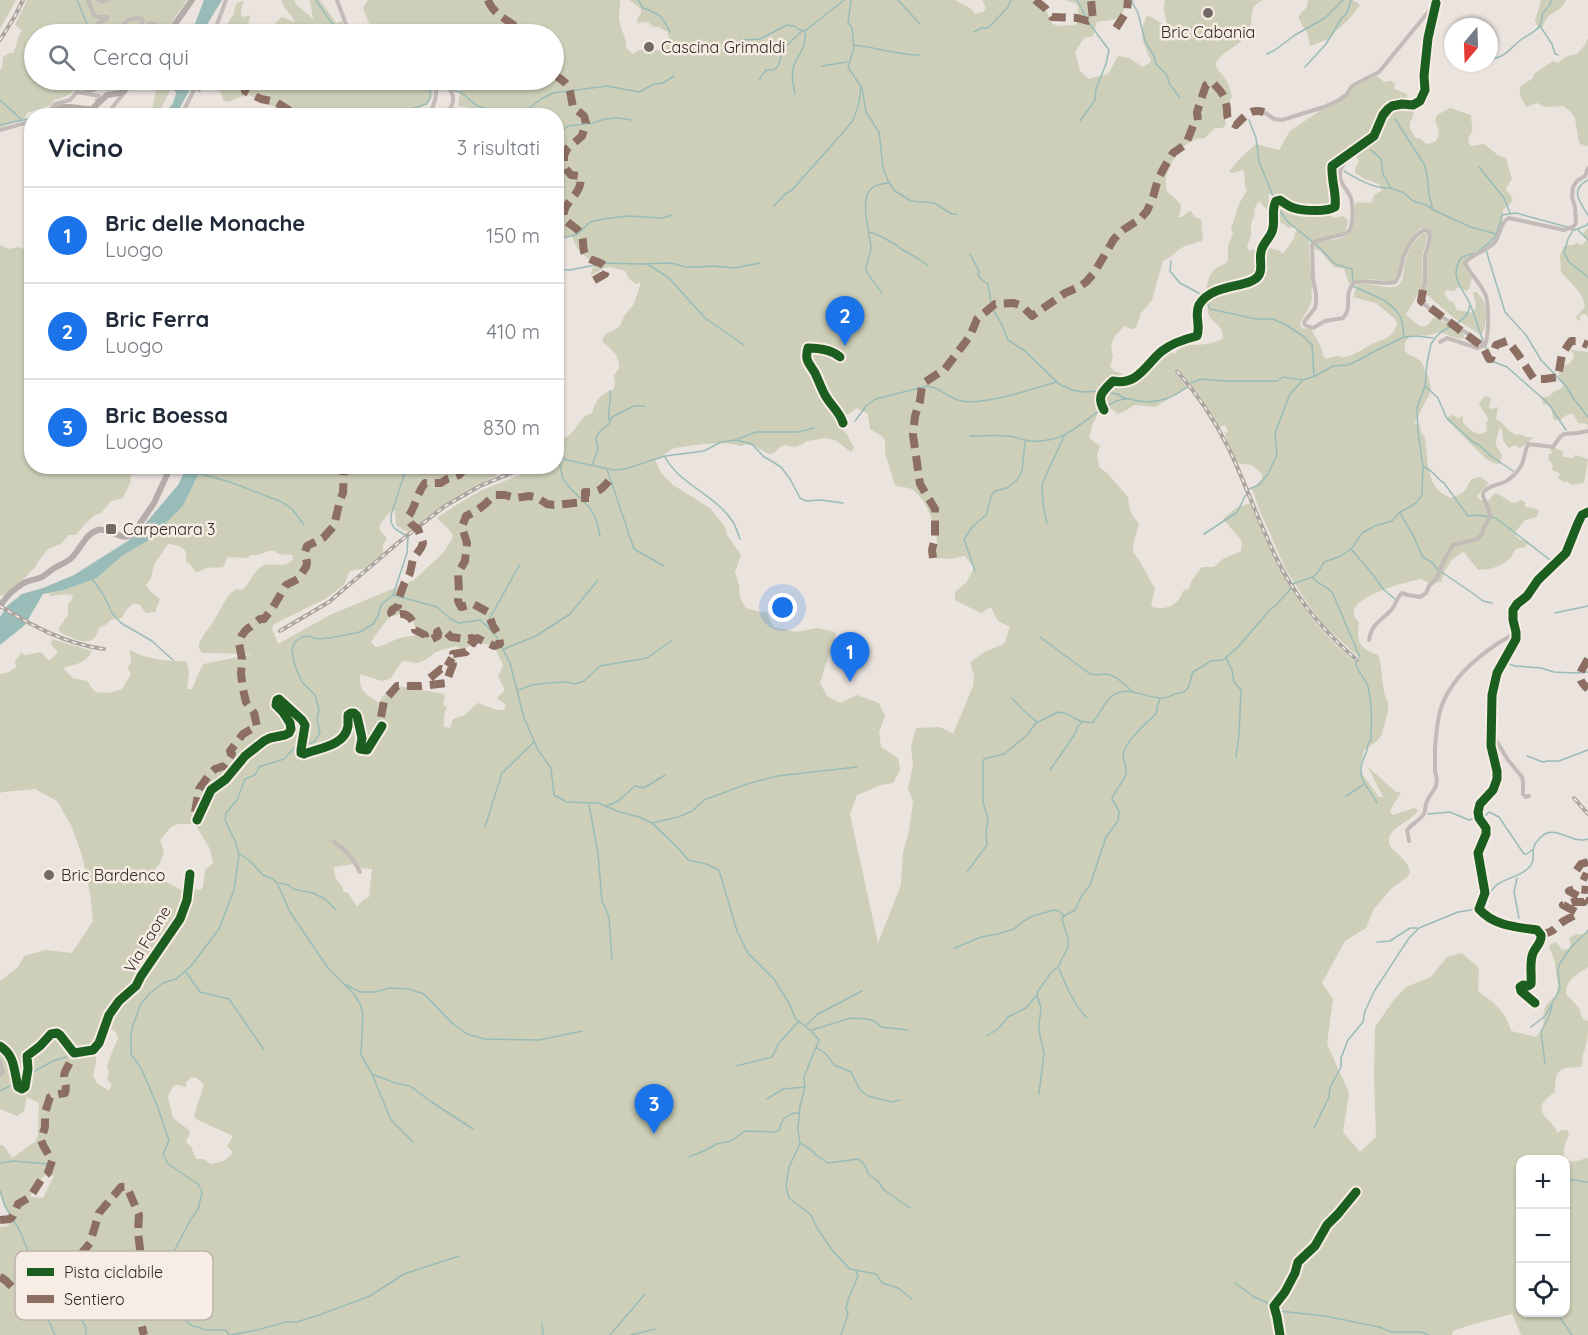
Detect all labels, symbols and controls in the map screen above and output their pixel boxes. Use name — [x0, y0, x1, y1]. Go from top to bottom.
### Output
marker: Bric Cabania — [1201, 6, 1215, 20]
north arrow — [1444, 18, 1498, 72]
place label: Bric Cabania — [1161, 22, 1255, 42]
search box — [24, 24, 564, 90]
place label: Cascina Grimaldi — [661, 37, 785, 57]
marker: Cascina Grimaldi — [642, 40, 656, 54]
icon: search — [45, 41, 78, 74]
text: Cerca qui — [93, 43, 189, 71]
text: Vicino — [48, 131, 123, 164]
text: 3 risultati — [457, 135, 540, 160]
text: Bric delle Monache — [105, 209, 305, 237]
text: 1 — [64, 223, 71, 248]
text: 150 m — [486, 223, 540, 248]
text: Luogo — [105, 237, 163, 262]
pin: 2 — [826, 296, 864, 346]
text: Bric Ferra — [105, 305, 209, 333]
text: 2 — [62, 319, 73, 344]
text: 410 m — [487, 319, 540, 344]
text: Luogo — [105, 333, 163, 358]
text: Bric Boessa — [105, 401, 228, 429]
text: 3 — [62, 415, 73, 440]
text: 830 m — [483, 415, 540, 440]
text: Luogo — [105, 429, 163, 454]
place label: Carpenara 3 — [123, 519, 215, 539]
marker: Carpenara 3 — [104, 522, 118, 536]
your location — [768, 593, 797, 622]
pin: 1 — [830, 632, 870, 682]
place label: Bric Bardenco — [61, 865, 166, 885]
marker: Bric Bardenco — [42, 868, 56, 882]
street label: Via Faone — [119, 902, 175, 976]
pin: 3 — [634, 1084, 674, 1134]
map controls — [1516, 1155, 1570, 1317]
button: + — [1516, 1155, 1570, 1209]
button: − — [1516, 1209, 1570, 1263]
legend — [15, 1251, 213, 1320]
text: Pista ciclabile — [64, 1262, 163, 1282]
button: locate — [1516, 1263, 1570, 1317]
text: Sentiero — [64, 1289, 125, 1309]

